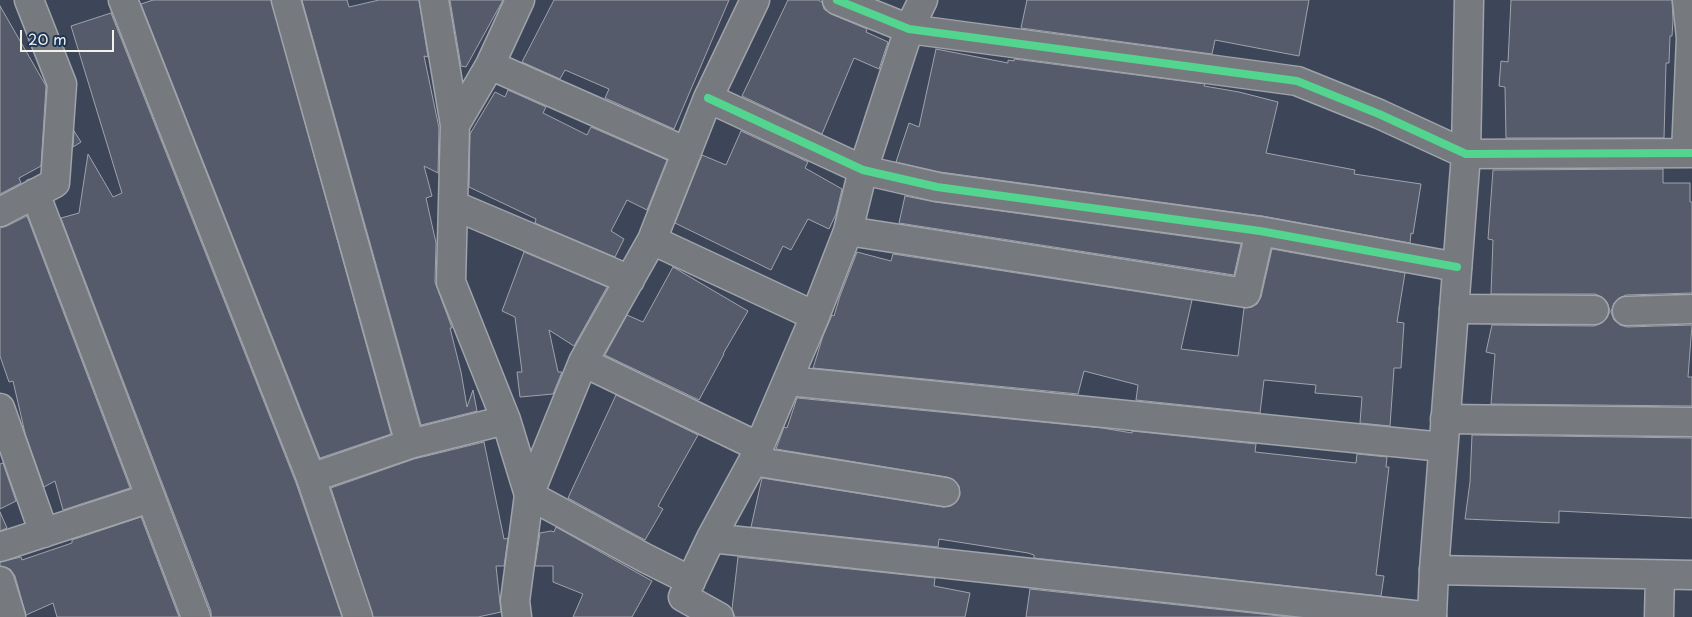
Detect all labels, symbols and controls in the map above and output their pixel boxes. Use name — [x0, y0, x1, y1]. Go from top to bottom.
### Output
scale bar — [22, 20, 116, 52]
text: 20 m — [28, 27, 67, 50]

